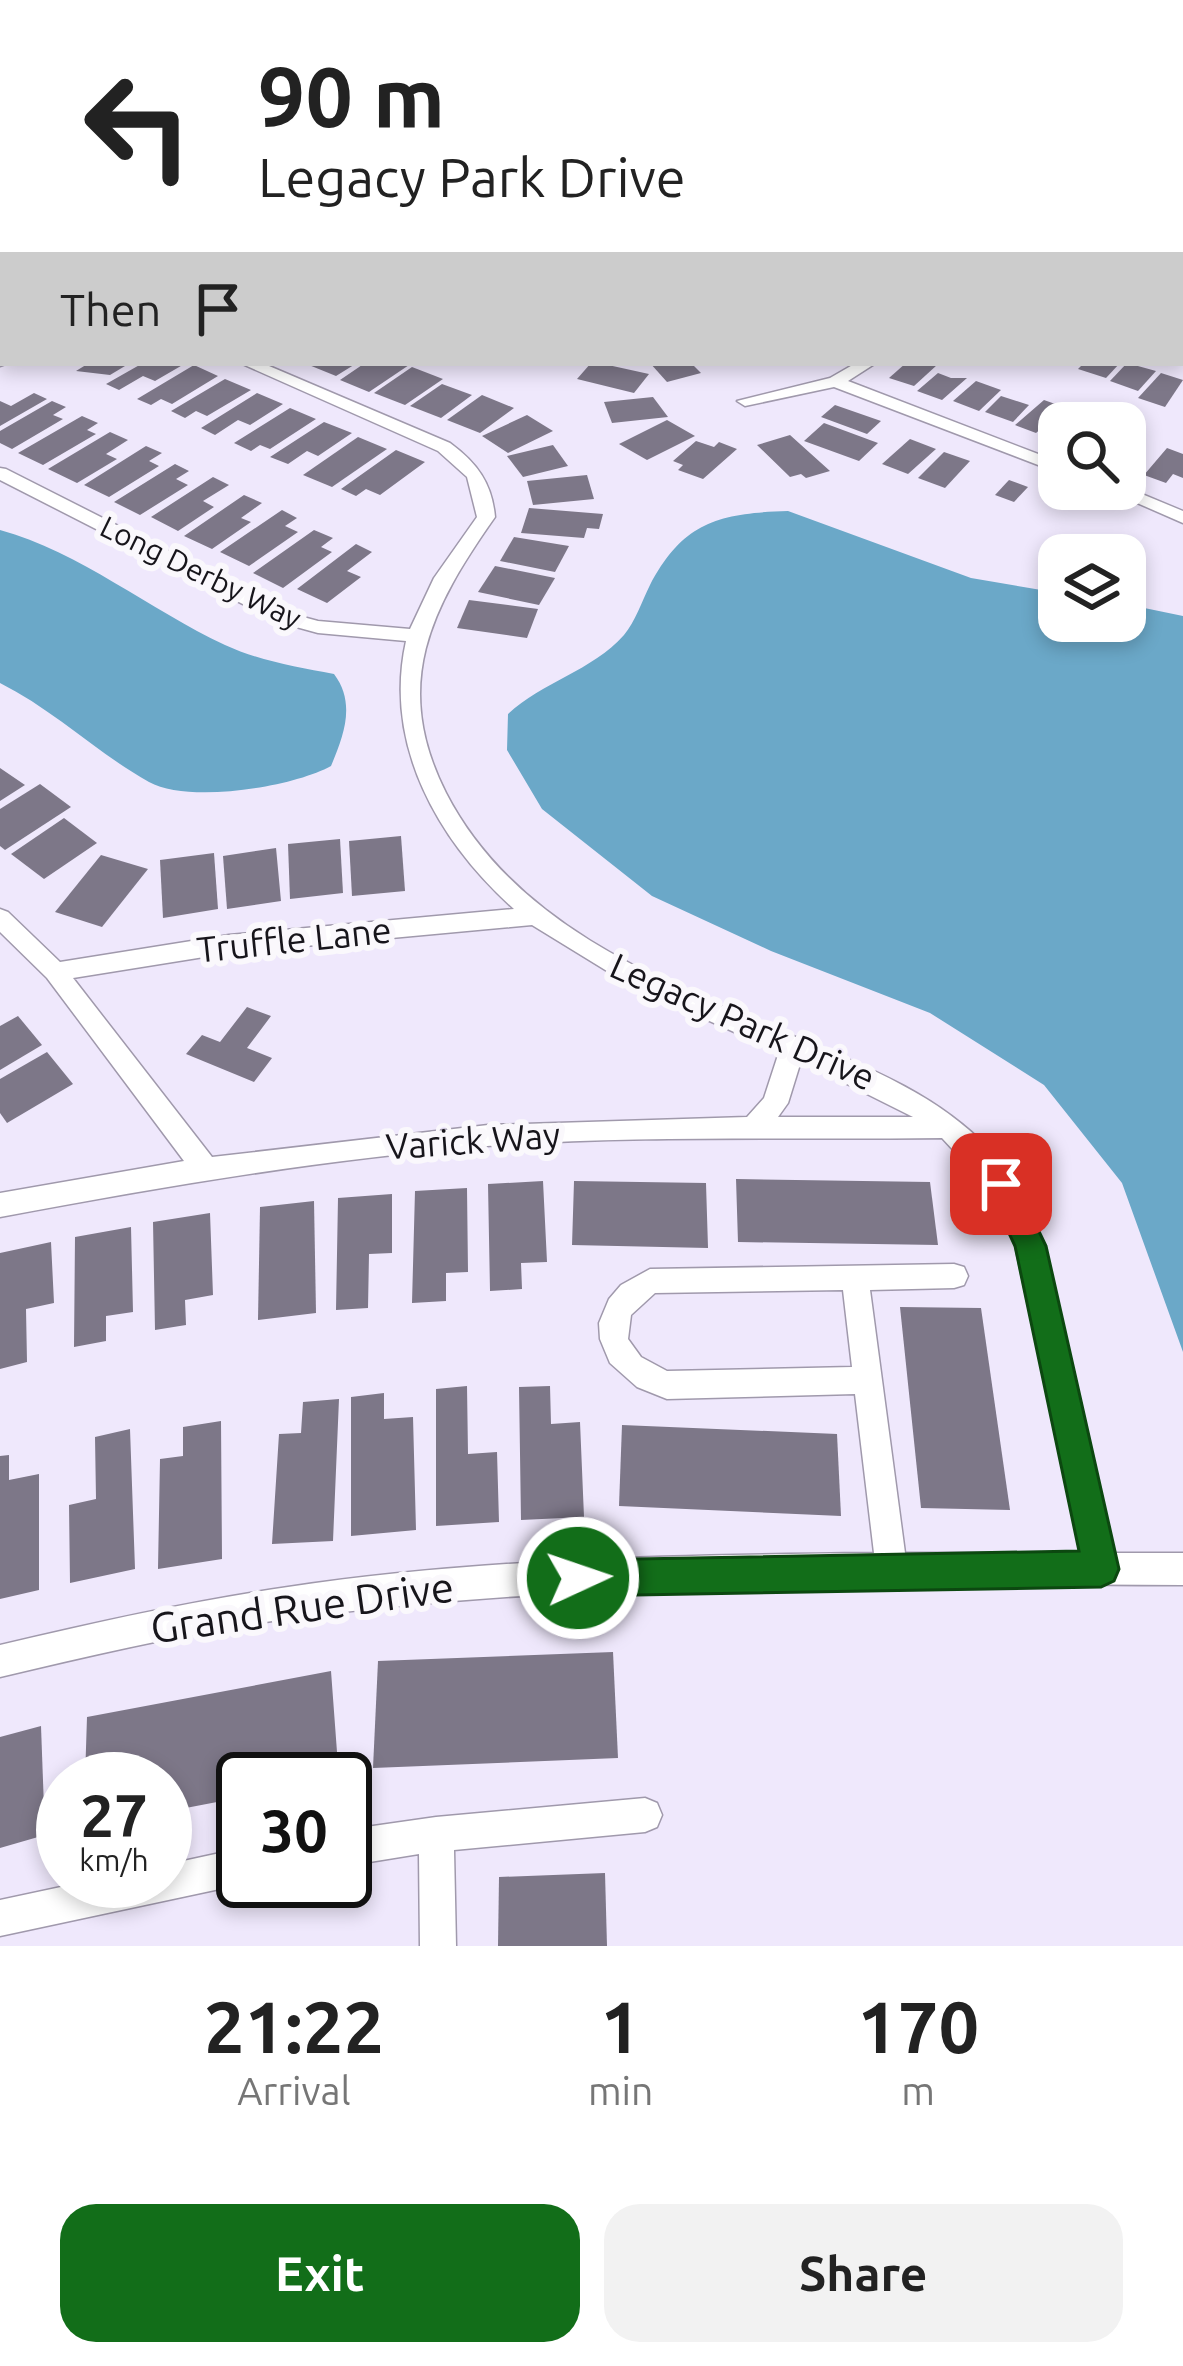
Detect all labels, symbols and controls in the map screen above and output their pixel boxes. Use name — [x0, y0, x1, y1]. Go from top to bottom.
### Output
icon: left — [60, 48, 216, 204]
text: 90 m — [258, 49, 445, 143]
text: Legacy Park Drive — [258, 147, 686, 207]
icon: arrive — [185, 276, 251, 342]
text: Then — [60, 284, 161, 335]
map controls — [1038, 402, 1146, 642]
button: search — [1038, 402, 1146, 510]
street label: Long Derby Way — [95, 509, 307, 635]
button: layers — [1038, 534, 1146, 642]
street label: Truffle Lane — [195, 908, 393, 970]
street label: Legacy Park Drive — [604, 944, 882, 1098]
street label: Varick Way — [384, 1113, 562, 1167]
pin — [950, 1133, 1052, 1235]
icon: arrive — [968, 1151, 1034, 1217]
position arrow — [515, 1515, 641, 1641]
street label: Grand Rue Drive — [147, 1562, 457, 1652]
speed limit sign: 30 — [216, 1752, 372, 1908]
text: 27 — [80, 1781, 148, 1848]
text: km/h — [79, 1843, 149, 1877]
text: 21:22 — [204, 1986, 384, 2067]
text: 1 — [600, 1986, 641, 2067]
text: 170 — [857, 1986, 979, 2067]
text: Arrival — [237, 2069, 351, 2112]
text: min — [588, 2069, 653, 2112]
text: m — [901, 2069, 935, 2112]
button: Exit — [60, 2204, 580, 2342]
button: Share — [604, 2204, 1123, 2342]

